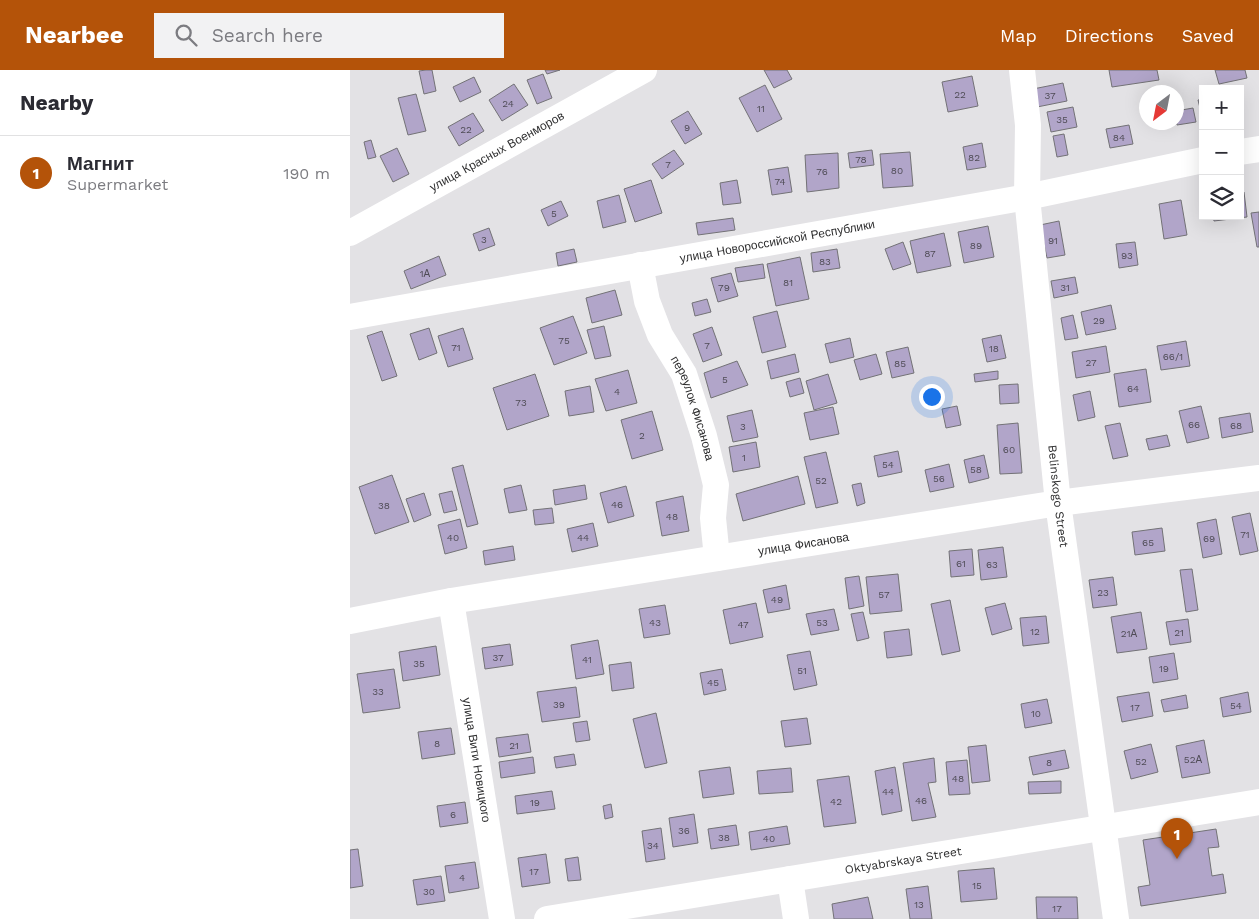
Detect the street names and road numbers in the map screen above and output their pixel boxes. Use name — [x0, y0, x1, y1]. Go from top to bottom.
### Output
street label: улица Красных Военморов — [427, 109, 567, 194]
street label: улица Новороссийской Республики — [679, 217, 876, 265]
street label: переулок Фисанова — [668, 353, 717, 462]
street label: Belinskogo Street — [1045, 444, 1071, 548]
street label: улица Фисанова — [757, 530, 850, 558]
street label: улица Вити Новицкого — [460, 696, 493, 824]
street label: Oktyabrskaya Street — [844, 844, 963, 877]

